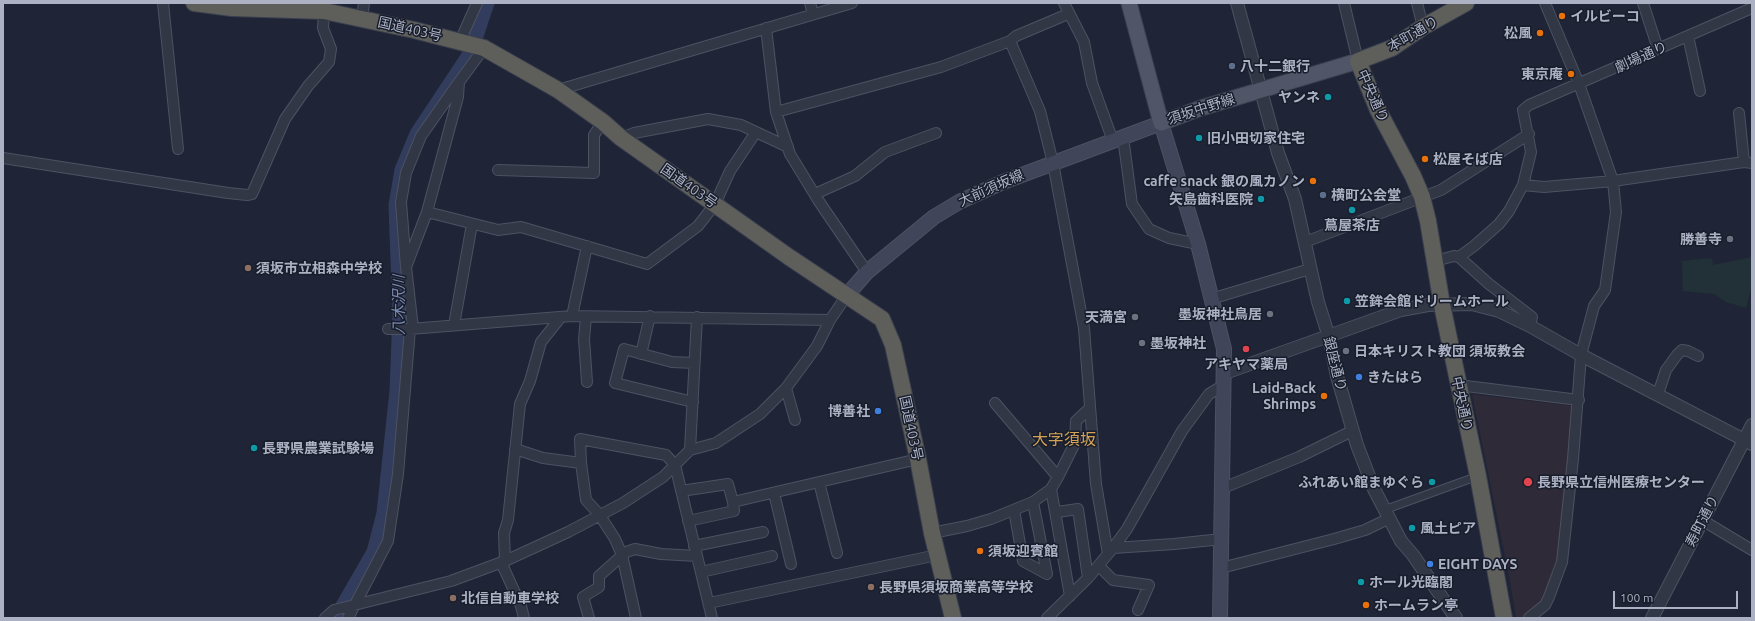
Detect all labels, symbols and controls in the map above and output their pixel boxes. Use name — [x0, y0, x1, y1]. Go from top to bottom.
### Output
place label: イルビーコ — [1570, 8, 1640, 24]
marker: イルビーコ — [1557, 11, 1567, 21]
street label: 国道403号 — [376, 13, 444, 45]
street label: 本町通り — [1385, 13, 1441, 55]
place label: 松風 — [1504, 25, 1532, 41]
marker: 松風 — [1535, 28, 1545, 38]
street label: 劇場通り — [1612, 38, 1670, 76]
place label: 八十二銀行 — [1240, 58, 1310, 74]
marker: 八十二銀行 — [1227, 61, 1237, 71]
place label: 東京庵 — [1521, 66, 1563, 82]
street label: 中央通り — [1354, 67, 1392, 125]
marker: 東京庵 — [1566, 69, 1576, 79]
place label: ヤンネ — [1278, 89, 1320, 105]
street label: 須坂中野線 — [1165, 90, 1237, 128]
marker: ヤンネ — [1323, 92, 1333, 102]
place label: 旧小田切家住宅 — [1207, 130, 1305, 146]
marker: 旧小田切家住宅 — [1194, 133, 1204, 143]
place label: 松屋そば店 — [1433, 151, 1503, 167]
marker: 松屋そば店 — [1420, 154, 1430, 164]
street label: 国道403号 — [657, 160, 721, 212]
street label: 大前須坂線 — [956, 166, 1026, 210]
place label: caffe snack 銀の風カノン — [1144, 173, 1305, 189]
marker: caffe snack 銀の風カノン — [1308, 176, 1318, 186]
place label: 横町公会堂 — [1331, 187, 1401, 203]
marker: 横町公会堂 — [1318, 190, 1328, 200]
place label: 矢島歯科医院 — [1169, 191, 1253, 207]
marker: 矢島歯科医院 — [1256, 194, 1266, 204]
marker: 蔦屋茶店 — [1347, 205, 1357, 215]
place label: 蔦屋茶店 — [1324, 217, 1380, 233]
place label: 勝善寺 — [1680, 231, 1722, 247]
marker: 勝善寺 — [1725, 234, 1735, 244]
place label: 須坂市立相森中学校 — [256, 260, 382, 276]
marker: 須坂市立相森中学校 — [243, 263, 253, 273]
water label: 八木沢川 — [390, 275, 408, 335]
place label: 笠鉾会館ドリームホール — [1355, 293, 1509, 309]
marker: 笠鉾会館ドリームホール — [1342, 296, 1352, 306]
place label: 墨坂神社鳥居 — [1178, 306, 1262, 322]
place label: 天満宮 — [1085, 309, 1127, 325]
marker: 墨坂神社鳥居 — [1265, 309, 1275, 319]
marker: 天満宮 — [1130, 312, 1140, 322]
place label: 墨坂神社 — [1150, 335, 1206, 351]
street label: 銀座通り — [1320, 335, 1350, 393]
marker: 墨坂神社 — [1137, 338, 1147, 348]
place label: 日本キリスト教団 須坂教会 — [1354, 343, 1525, 359]
marker: アキヤマ薬局 — [1241, 344, 1251, 354]
marker: 日本キリスト教団 須坂教会 — [1341, 346, 1351, 356]
place label: アキヤマ薬局 — [1204, 356, 1288, 372]
place label: きたはら — [1367, 369, 1423, 385]
marker: きたはら — [1354, 372, 1364, 382]
street label: 中央通り — [1448, 375, 1476, 433]
place label: Laid-Back Shrimps — [1252, 380, 1316, 412]
marker: Laid-Back Shrimps — [1319, 391, 1329, 401]
street label: 国道403号 — [896, 394, 926, 462]
place label: 博善社 — [828, 403, 870, 419]
marker: 博善社 — [873, 406, 883, 416]
district label: 大字須坂 — [1032, 430, 1096, 450]
place label: 長野県農業試験場 — [262, 440, 374, 456]
marker: 長野県農業試験場 — [249, 443, 259, 453]
place label: ふれあい館まゆぐら — [1298, 474, 1424, 490]
place label: 長野県立信州医療センター — [1537, 474, 1705, 490]
marker: 長野県立信州医療センター — [1522, 476, 1534, 488]
marker: ふれあい館まゆぐら — [1427, 477, 1437, 487]
street label: 寿町通り — [1682, 492, 1722, 550]
place label: 風土ピア — [1420, 520, 1476, 536]
marker: 風土ピア — [1407, 523, 1417, 533]
place label: 須坂迎賓館 — [988, 543, 1058, 559]
marker: 須坂迎賓館 — [975, 546, 985, 556]
place label: EIGHT DAYS — [1438, 556, 1517, 572]
marker: EIGHT DAYS — [1425, 559, 1435, 569]
place label: ホール光臨閣 — [1369, 574, 1453, 590]
marker: ホール光臨閣 — [1356, 577, 1366, 587]
place label: 長野県須坂商業高等学校 — [879, 579, 1033, 595]
marker: 長野県須坂商業高等学校 — [866, 582, 876, 592]
scale bar — [1615, 583, 1740, 609]
place label: 北信自動車学校 — [461, 590, 559, 606]
text: 100 m — [1620, 591, 1653, 604]
marker: 北信自動車学校 — [448, 593, 458, 603]
place label: ホームラン亭 — [1374, 597, 1458, 613]
marker: ホームラン亭 — [1361, 600, 1371, 610]

